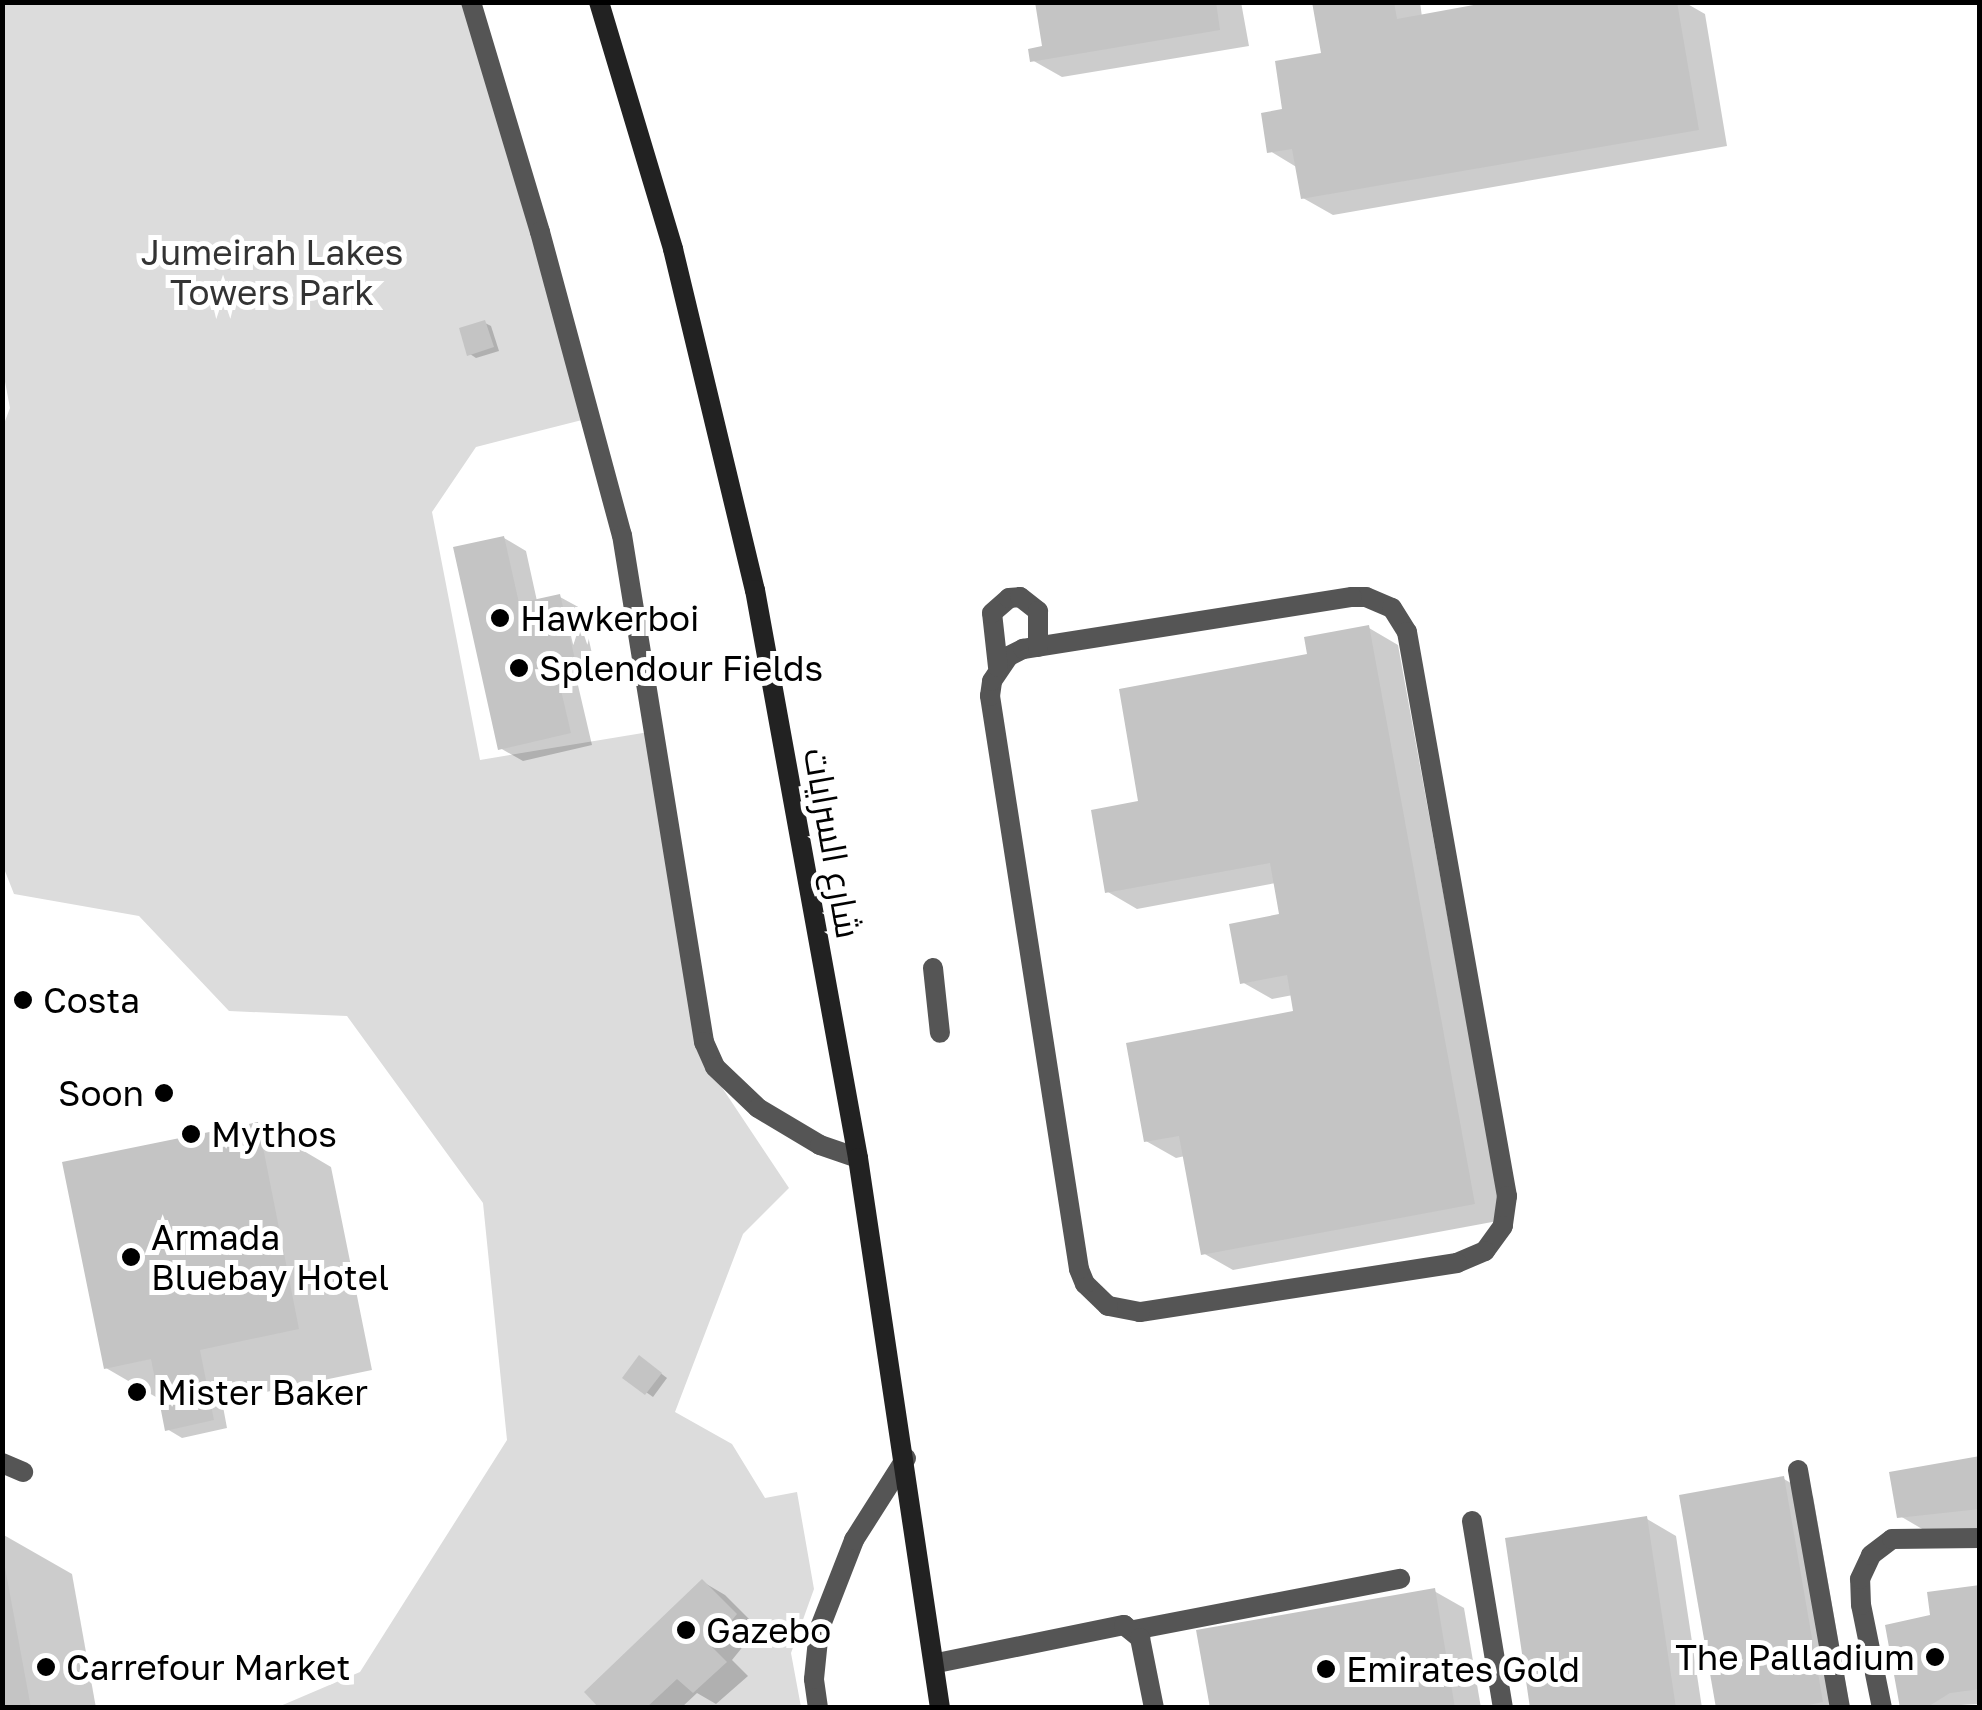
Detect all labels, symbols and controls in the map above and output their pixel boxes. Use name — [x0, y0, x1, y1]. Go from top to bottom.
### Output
park label: Jumeirah Lakes Towers Park — [141, 231, 403, 313]
place label: Hawkerboi — [520, 597, 699, 639]
marker: Hawkerboi — [489, 607, 511, 629]
place label: Splendour Fields — [539, 647, 823, 689]
marker: Splendour Fields — [508, 657, 530, 679]
street label: شارع السرايات — [796, 745, 870, 941]
place label: Costa — [43, 979, 140, 1021]
marker: Costa — [12, 989, 34, 1011]
place label: Soon — [58, 1072, 144, 1114]
marker: Soon — [153, 1082, 175, 1104]
place label: Mythos — [211, 1113, 337, 1155]
marker: Mythos — [180, 1123, 202, 1145]
place label: Armada Bluebay Hotel — [151, 1216, 389, 1298]
marker: Armada Bluebay Hotel — [120, 1246, 142, 1268]
place label: Mister Baker — [157, 1371, 368, 1413]
marker: Mister Baker — [126, 1381, 148, 1403]
place label: Gazebo — [706, 1609, 831, 1651]
marker: Gazebo — [675, 1619, 697, 1641]
place label: The Palladium — [1675, 1636, 1915, 1678]
place label: Carrefour Market — [66, 1646, 350, 1688]
marker: The Palladium — [1924, 1646, 1946, 1668]
place label: Emirates Gold — [1346, 1648, 1580, 1690]
marker: Carrefour Market — [35, 1656, 57, 1678]
marker: Emirates Gold — [1315, 1658, 1337, 1680]

